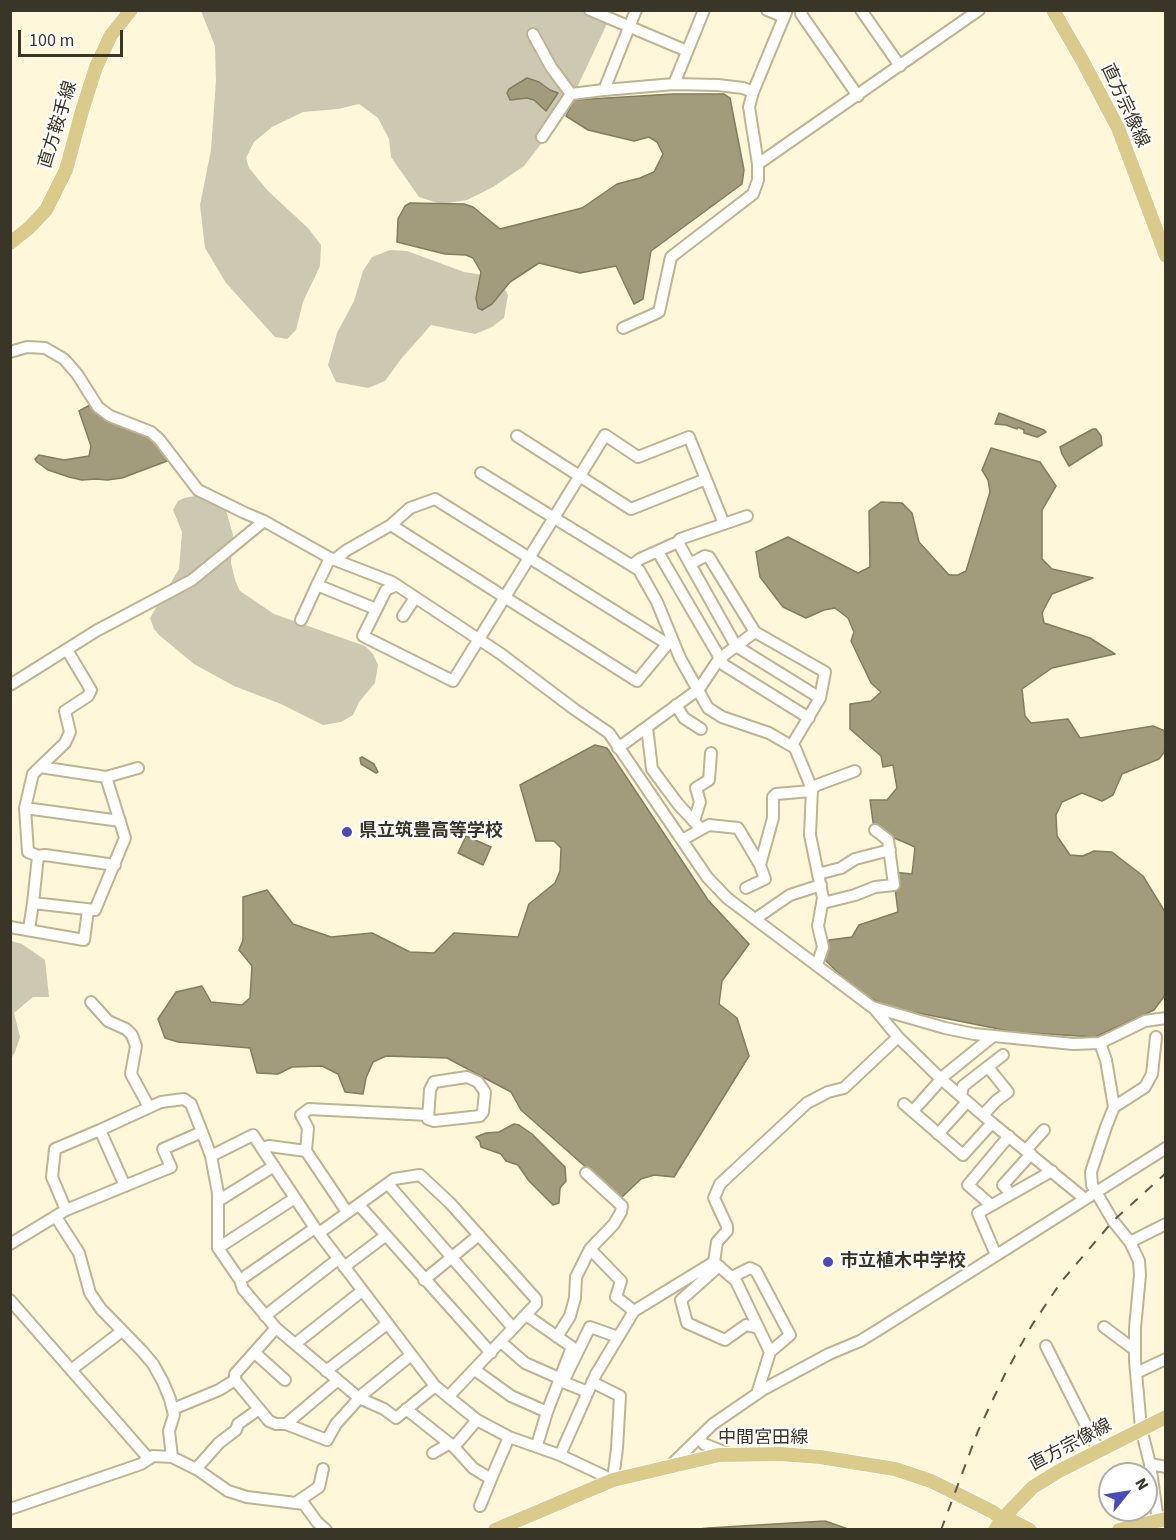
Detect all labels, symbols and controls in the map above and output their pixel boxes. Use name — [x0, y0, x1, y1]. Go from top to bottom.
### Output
scale bar — [21, 18, 126, 56]
text: 100 m — [29, 28, 74, 53]
street label: 直方宗像線 — [1095, 61, 1153, 151]
street label: 直方鞍手線 — [36, 79, 82, 171]
place label: 県立筑豊高等学校 — [359, 821, 503, 843]
marker: 県立筑豊高等学校 — [340, 825, 354, 839]
place label: 市立植木中学校 — [840, 1251, 966, 1273]
marker: 市立植木中学校 — [821, 1255, 835, 1269]
street label: 直方宗像線 — [1026, 1415, 1116, 1477]
street label: 中間宮田線 — [718, 1428, 808, 1450]
north arrow — [1098, 1462, 1158, 1522]
text: N — [1130, 1474, 1154, 1494]

